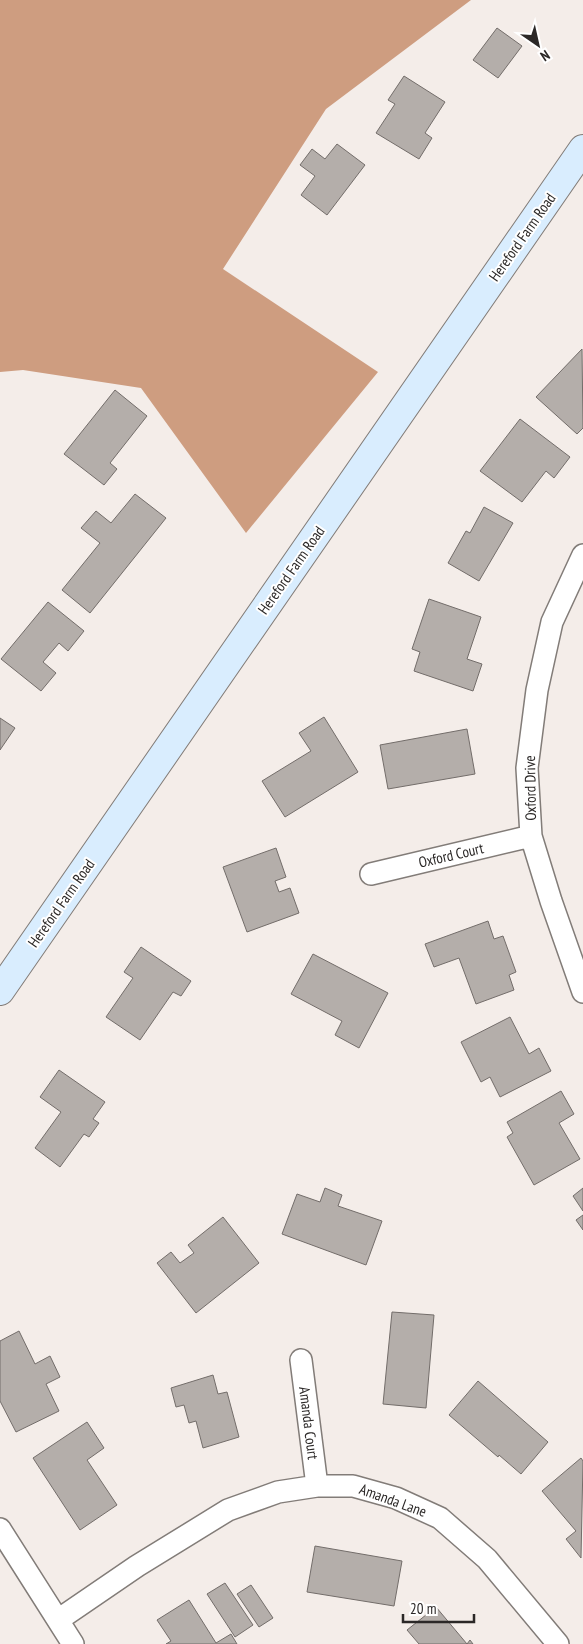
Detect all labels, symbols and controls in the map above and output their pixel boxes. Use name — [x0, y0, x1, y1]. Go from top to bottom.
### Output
north arrow — [513, 20, 563, 70]
text: N — [537, 46, 553, 65]
street label: Hereford Farm Road — [485, 189, 559, 285]
street label: Hereford Farm Road — [254, 522, 328, 618]
street label: Oxford Drive — [520, 755, 540, 821]
street label: Oxford Court — [417, 838, 485, 872]
street label: Hereford Farm Road — [24, 855, 98, 951]
street label: Amanda Court — [295, 1386, 323, 1460]
street label: Amanda Lane — [357, 1479, 429, 1521]
scale bar — [403, 1592, 474, 1624]
text: 20 m — [410, 1599, 436, 1618]

